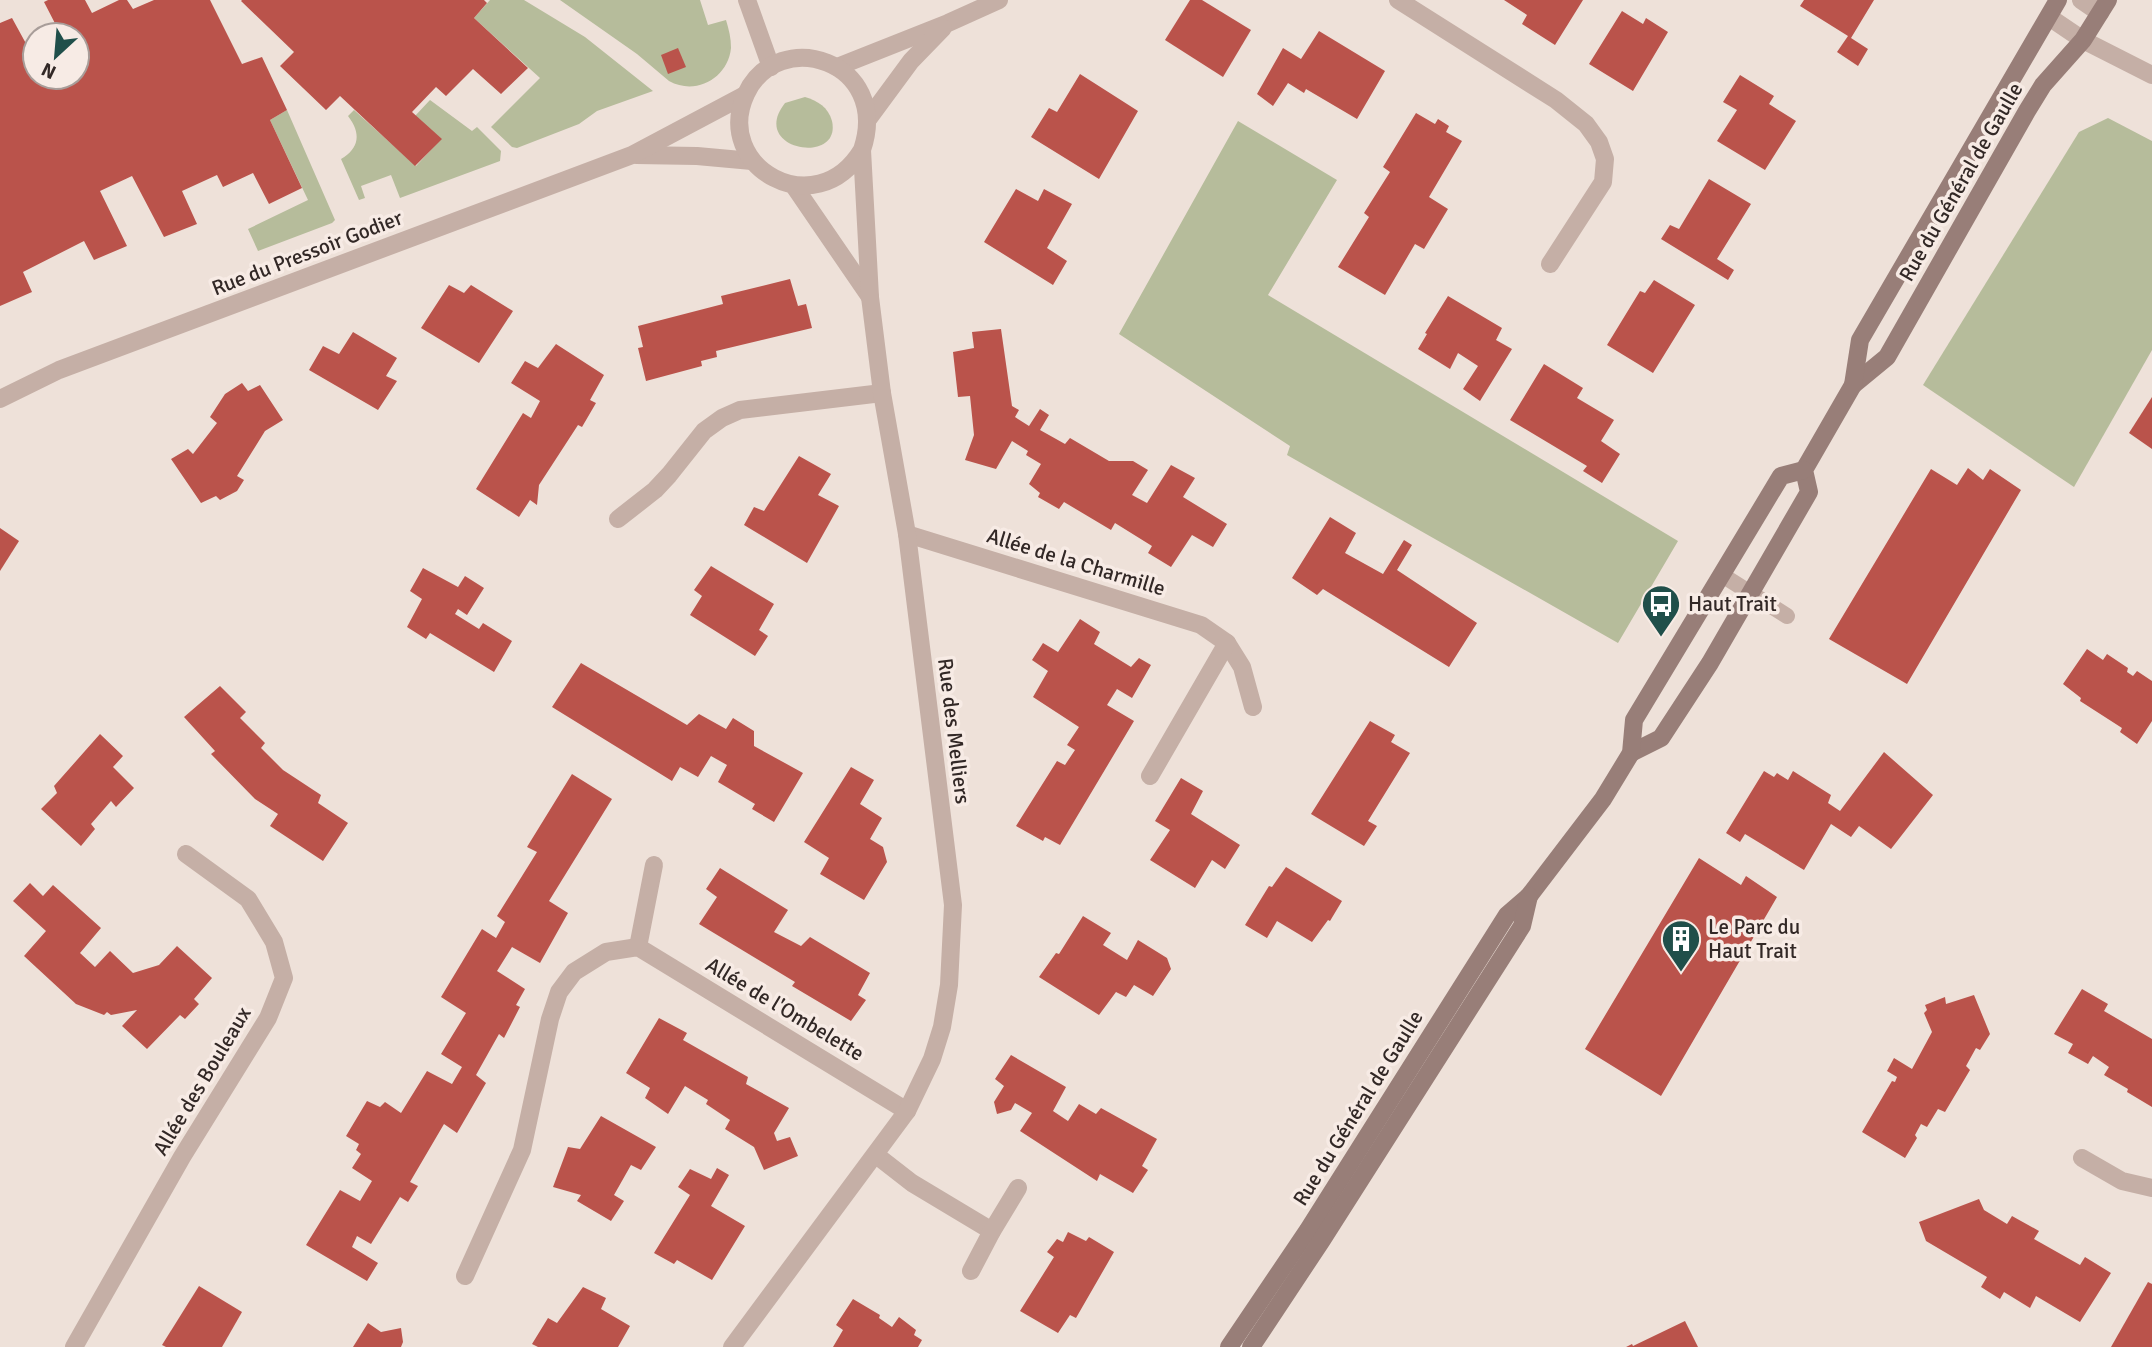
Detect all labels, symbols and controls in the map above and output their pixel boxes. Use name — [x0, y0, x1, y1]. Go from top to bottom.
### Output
north arrow — [21, 21, 91, 91]
text: N — [38, 57, 60, 84]
street label: Rue du Général de Gaulle — [1893, 78, 2029, 286]
street label: Rue du Pressoir Godier — [208, 205, 406, 301]
street label: Allée de la Charmille — [984, 522, 1168, 602]
bus stop icon: Haut Trait — [1640, 583, 1682, 638]
place label: Haut Trait — [1688, 591, 1777, 617]
street label: Rue des Melliers — [932, 657, 976, 805]
place label: Le Parc du Haut Trait — [1708, 914, 1800, 964]
building icon: Le Parc du Haut Trait — [1660, 918, 1702, 973]
street label: Allée de l'Ombelette — [701, 952, 869, 1066]
street label: Allée des Bouleaux — [147, 1002, 257, 1160]
street label: Rue du Général de Gaulle — [1287, 1006, 1429, 1210]

